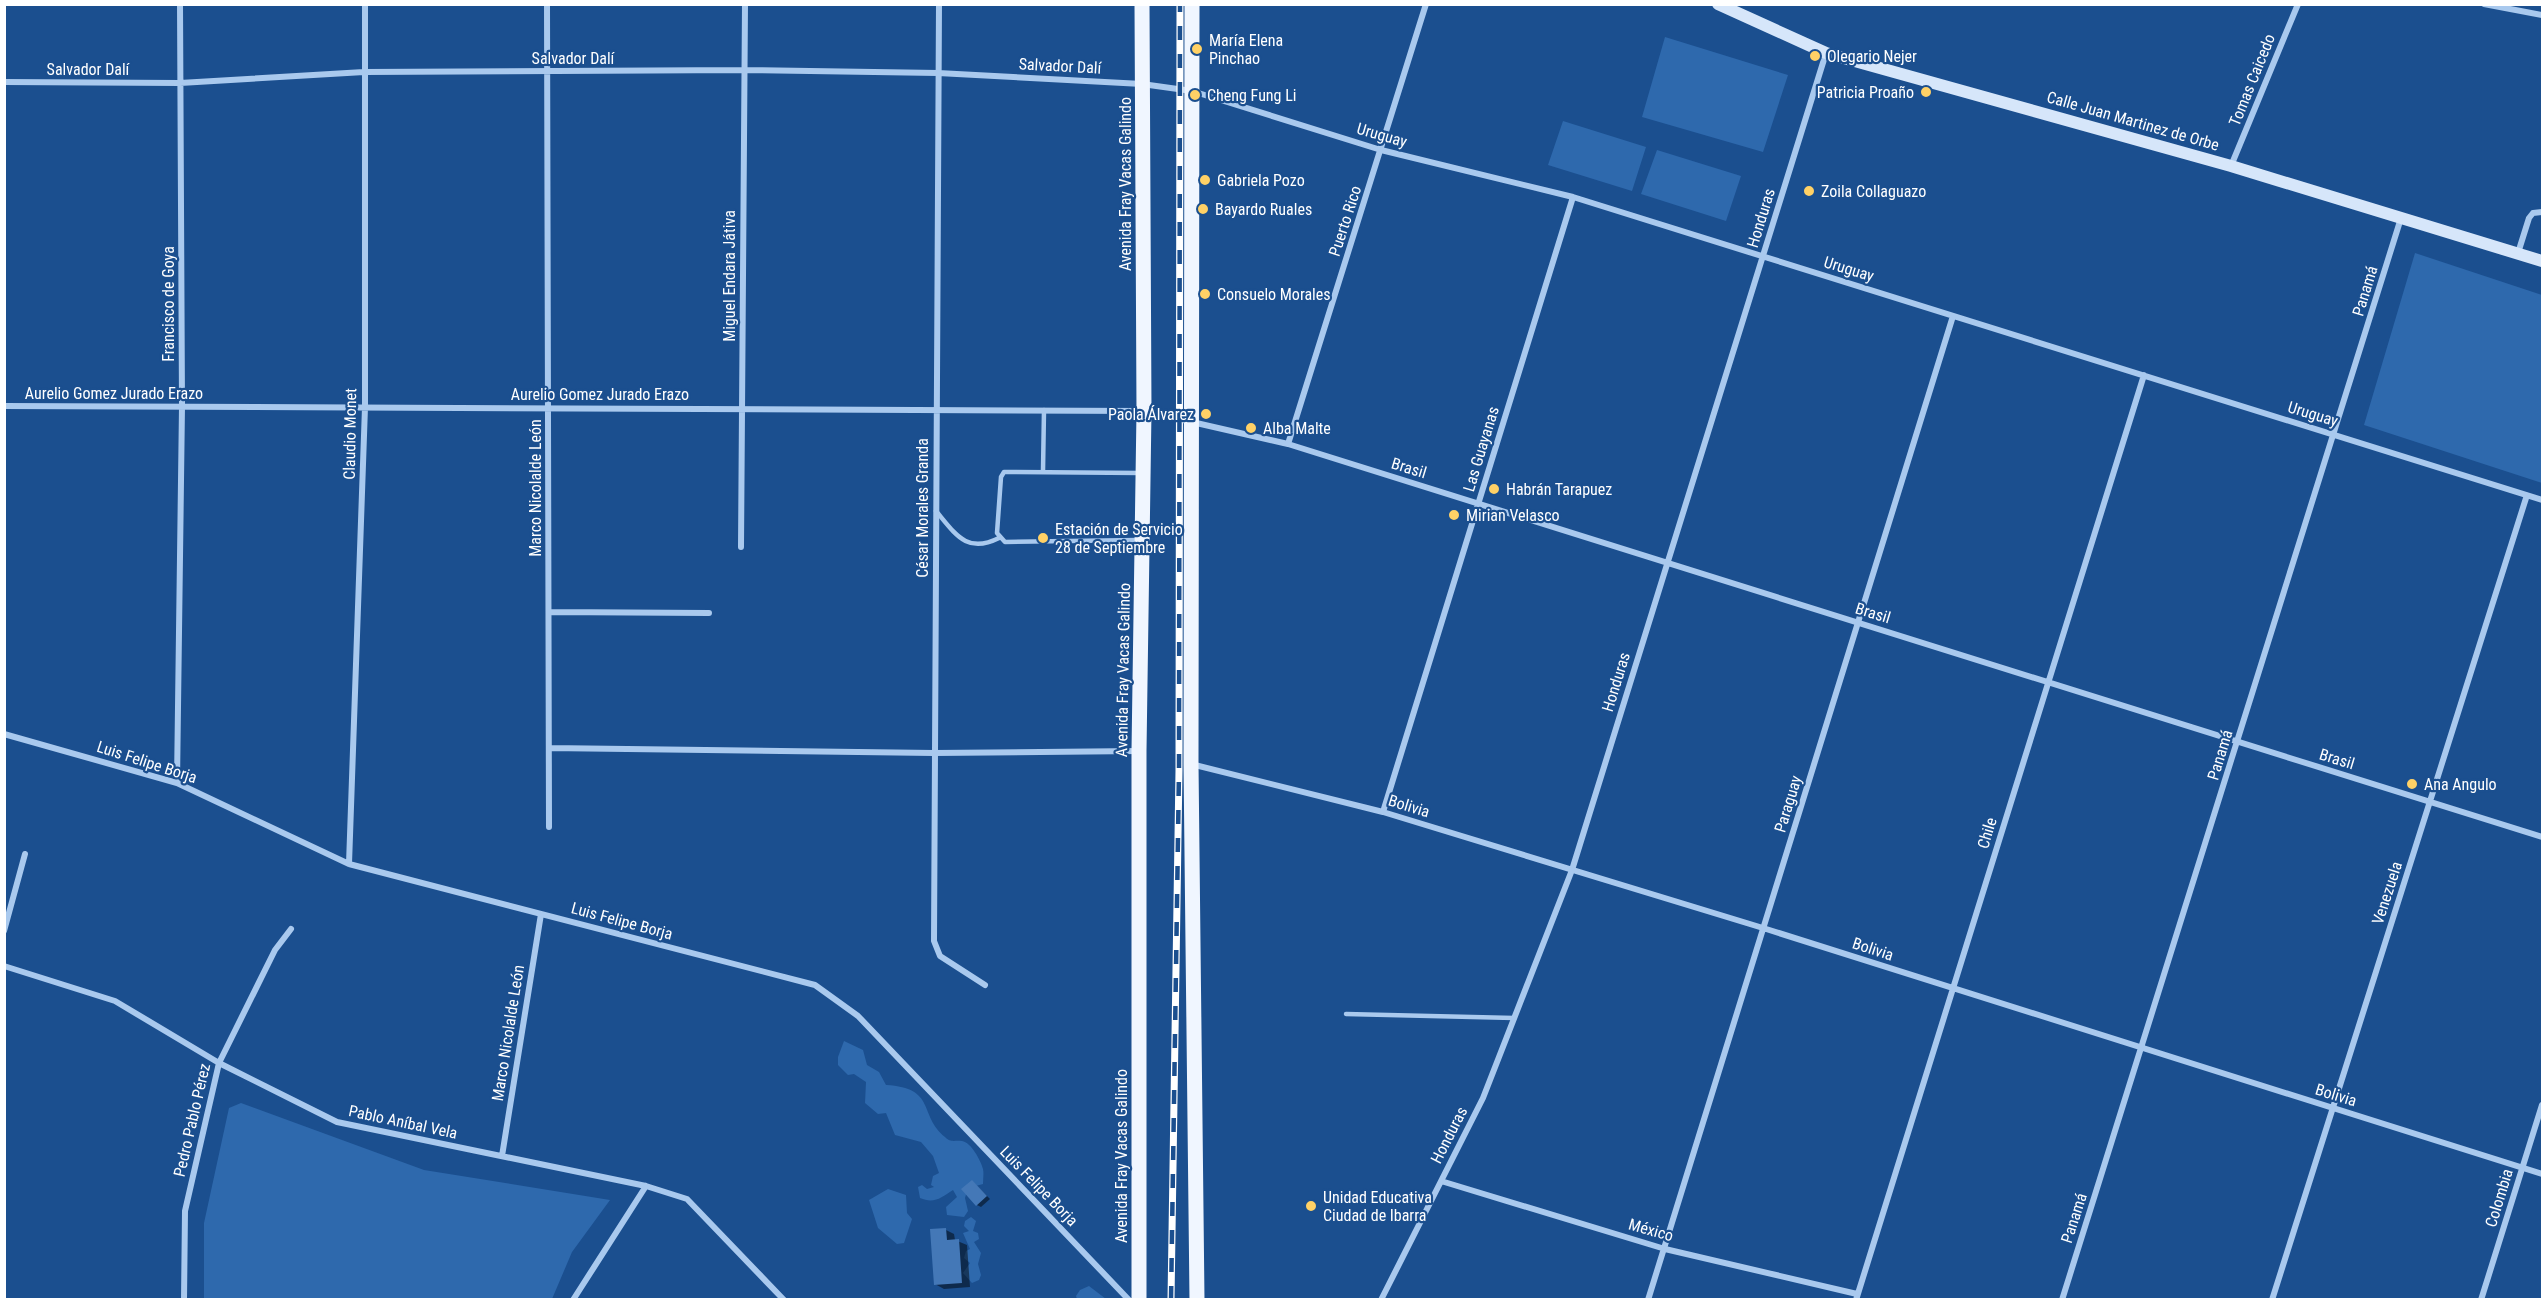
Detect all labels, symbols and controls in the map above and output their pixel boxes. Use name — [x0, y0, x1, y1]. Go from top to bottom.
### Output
place label: María Elena Pinchao — [1209, 31, 1283, 68]
street label: Tomas Caicedo — [2225, 31, 2279, 129]
marker: María Elena Pinchao — [1190, 42, 1204, 56]
place label: Olegario Nejer — [1827, 47, 1917, 66]
street label: Salvador Dalí — [532, 49, 616, 68]
marker: Olegario Nejer — [1808, 49, 1822, 63]
street label: Salvador Dalí — [1018, 54, 1103, 78]
street label: Salvador Dalí — [47, 60, 131, 79]
place label: Patricia Proaño — [1817, 83, 1914, 102]
marker: Patricia Proaño — [1919, 85, 1933, 99]
place label: Cheng Fung Li — [1207, 86, 1296, 105]
street label: Calle Juan Martinez de Orbe — [2045, 87, 2221, 155]
marker: Cheng Fung Li — [1188, 88, 1202, 102]
street label: Avenida Fray Vacas Galindo — [1116, 97, 1135, 271]
street label: Uruguay — [1355, 119, 1410, 151]
place label: Gabriela Pozo — [1217, 171, 1305, 190]
marker: Gabriela Pozo — [1198, 173, 1212, 187]
place label: Zoila Collaguazo — [1821, 182, 1926, 201]
street label: Puerto Rico — [1325, 183, 1365, 259]
marker: Zoila Collaguazo — [1802, 184, 1816, 198]
street label: Honduras — [1743, 186, 1779, 250]
place label: Bayardo Ruales — [1215, 200, 1312, 219]
marker: Bayardo Ruales — [1196, 202, 1210, 216]
street label: Miguel Endara Játiva — [720, 210, 739, 342]
street label: Francisco de Goya — [159, 246, 178, 362]
street label: Uruguay — [1822, 252, 1877, 286]
street label: Panamá — [2348, 264, 2382, 318]
place label: Consuelo Morales — [1217, 285, 1331, 304]
marker: Consuelo Morales — [1198, 287, 1212, 301]
street label: Aurelio Gomez Jurado Erazo — [25, 384, 203, 403]
street label: Aurelio Gomez Jurado Erazo — [511, 385, 689, 404]
street label: Claudio Monet — [340, 388, 360, 480]
street label: Uruguay — [2286, 397, 2341, 431]
street label: Las Guayanas — [1459, 404, 1503, 494]
place label: Paola Álvarez — [1108, 405, 1194, 424]
marker: Paola Álvarez — [1199, 407, 1213, 421]
street label: Marco Nicolalde León — [526, 419, 545, 557]
place label: Alba Malte — [1263, 419, 1331, 438]
marker: Alba Malte — [1244, 421, 1258, 435]
street label: César Morales Granda — [913, 438, 932, 578]
street label: Brasil — [1389, 454, 1429, 482]
place label: Habrán Tarapuez — [1506, 480, 1612, 499]
marker: Habrán Tarapuez — [1487, 482, 1501, 496]
place label: Mirian Velasco — [1466, 506, 1560, 525]
marker: Mirian Velasco — [1447, 508, 1461, 522]
place label: Estación de Servicio 28 de Septiembre — [1055, 520, 1183, 557]
marker: Estación de Servicio 28 de Septiembre — [1036, 531, 1050, 545]
street label: Avenida Fray Vacas Galindo — [1112, 583, 1134, 757]
street label: Brasil — [1853, 599, 1893, 627]
street label: Honduras — [1598, 650, 1634, 714]
street label: Panamá — [2203, 728, 2237, 782]
street label: Luis Felipe Borja — [95, 737, 199, 787]
street label: Brasil — [2317, 745, 2357, 773]
street label: Paraguay — [1770, 773, 1806, 835]
place label: Ana Angulo — [2424, 775, 2497, 794]
marker: Ana Angulo — [2405, 777, 2419, 791]
street label: Bolivia — [1386, 791, 1432, 821]
street label: Chile — [1973, 815, 2001, 851]
street label: Venezuela — [2368, 859, 2406, 927]
street label: Luis Felipe Borja — [569, 898, 675, 944]
street label: Bolivia — [1850, 933, 1896, 965]
street label: Marco Nicolalde León — [488, 964, 528, 1102]
street label: Pedro Pablo Pérez — [170, 1061, 214, 1179]
street label: Avenida Fray Vacas Galindo — [1112, 1069, 1131, 1243]
street label: Bolivia — [2313, 1080, 2359, 1110]
street label: Pablo Aníbal Vela — [347, 1101, 459, 1143]
street label: Honduras — [1427, 1104, 1471, 1166]
street label: Luis Felipe Borja — [996, 1142, 1082, 1230]
street label: Colombia — [2481, 1166, 2517, 1230]
place label: Unidad Educativa Ciudad de Ibarra — [1323, 1188, 1432, 1225]
street label: Panamá — [2057, 1191, 2091, 1245]
marker: Unidad Educativa Ciudad de Ibarra — [1304, 1199, 1318, 1213]
street label: México — [1626, 1215, 1676, 1245]

